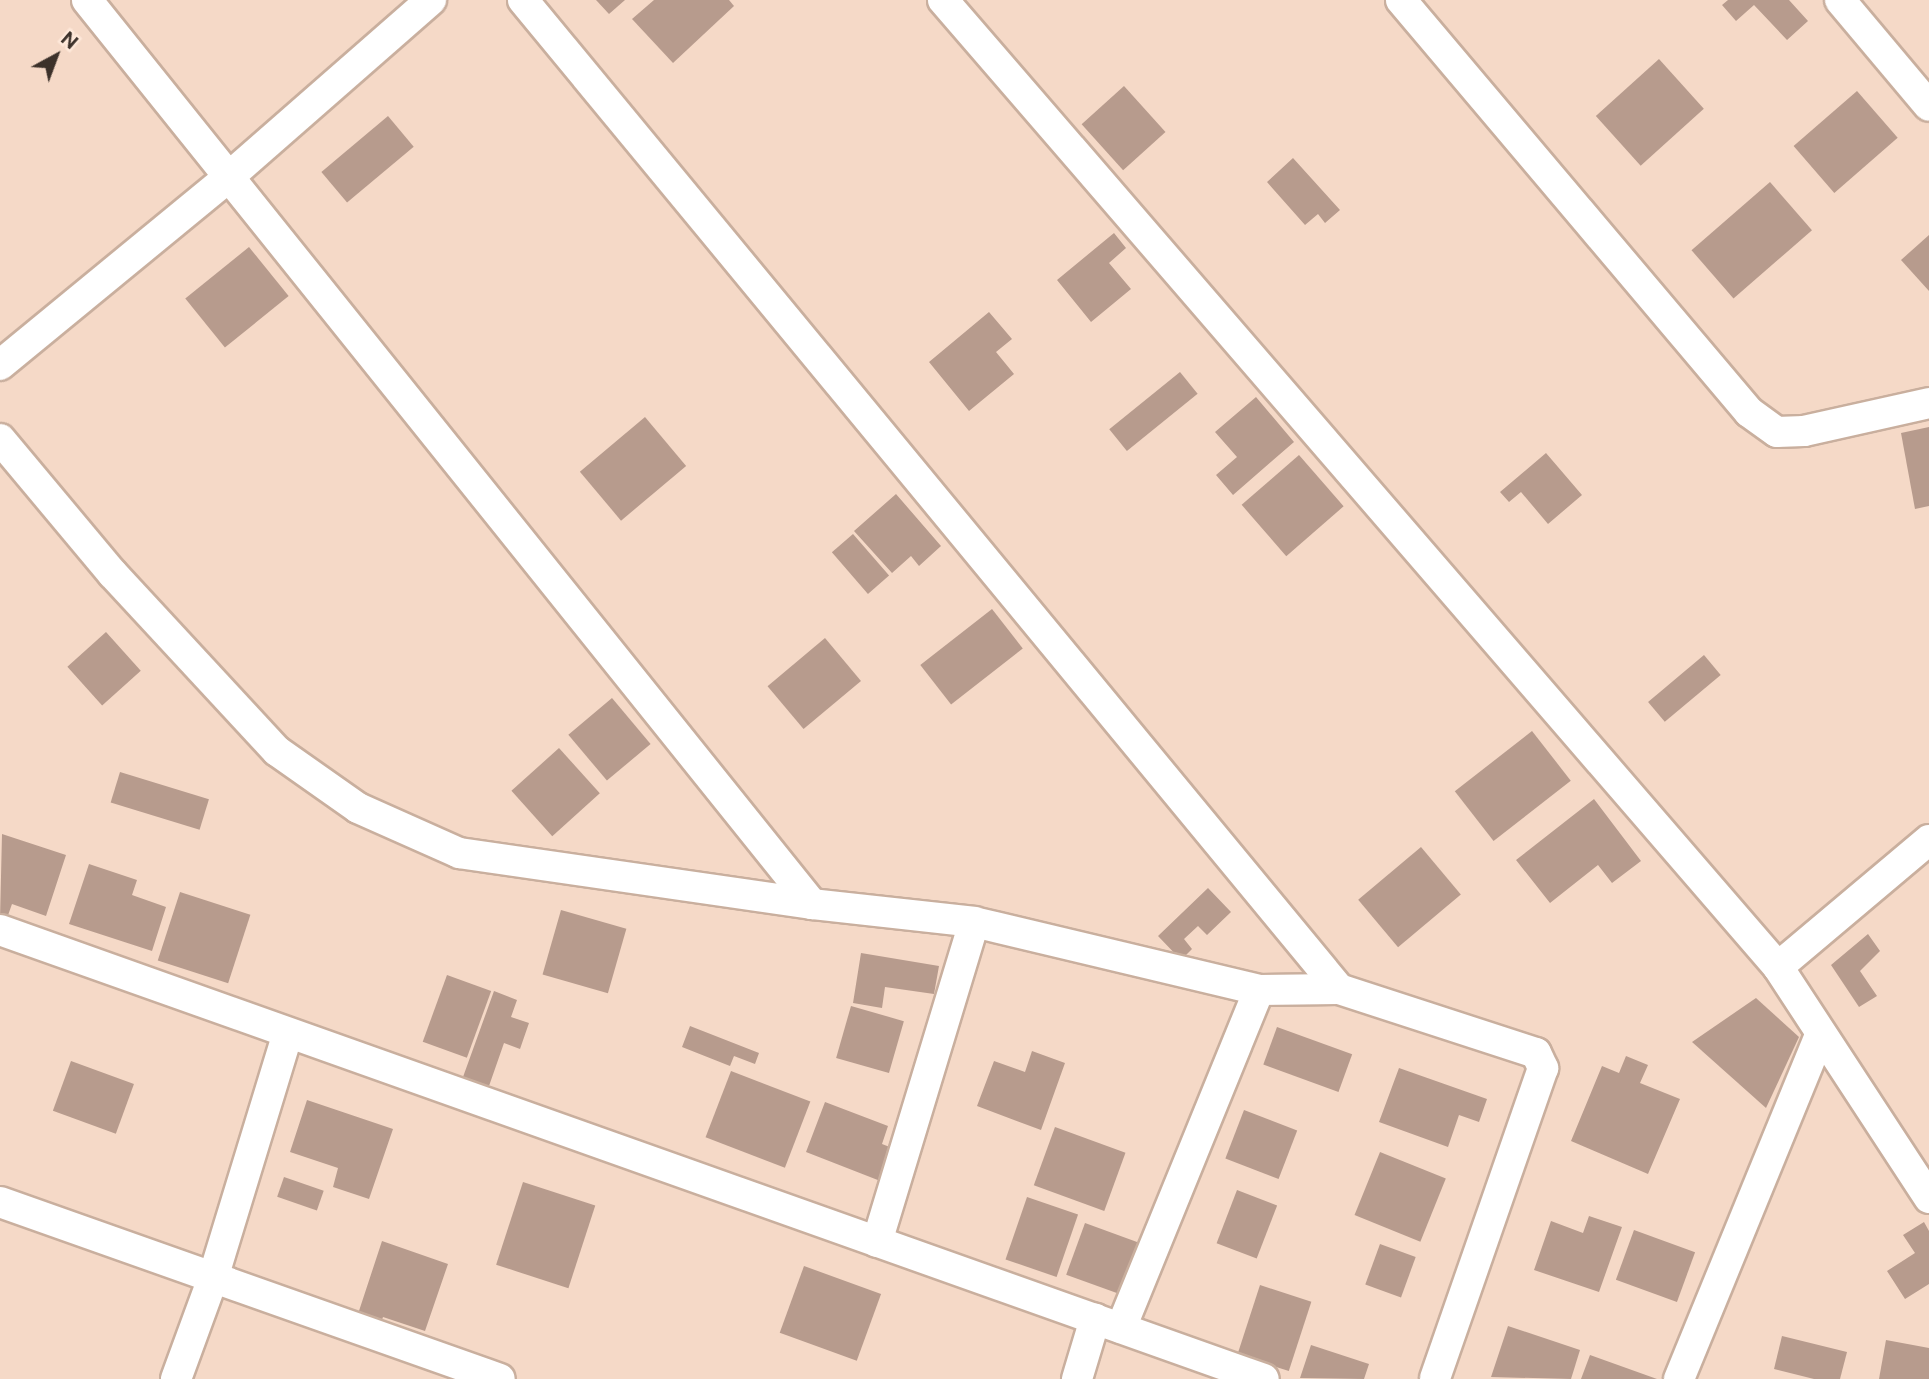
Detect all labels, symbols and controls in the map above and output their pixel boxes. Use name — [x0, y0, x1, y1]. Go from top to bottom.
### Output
north arrow — [21, 21, 91, 91]
text: N — [57, 27, 83, 53]

